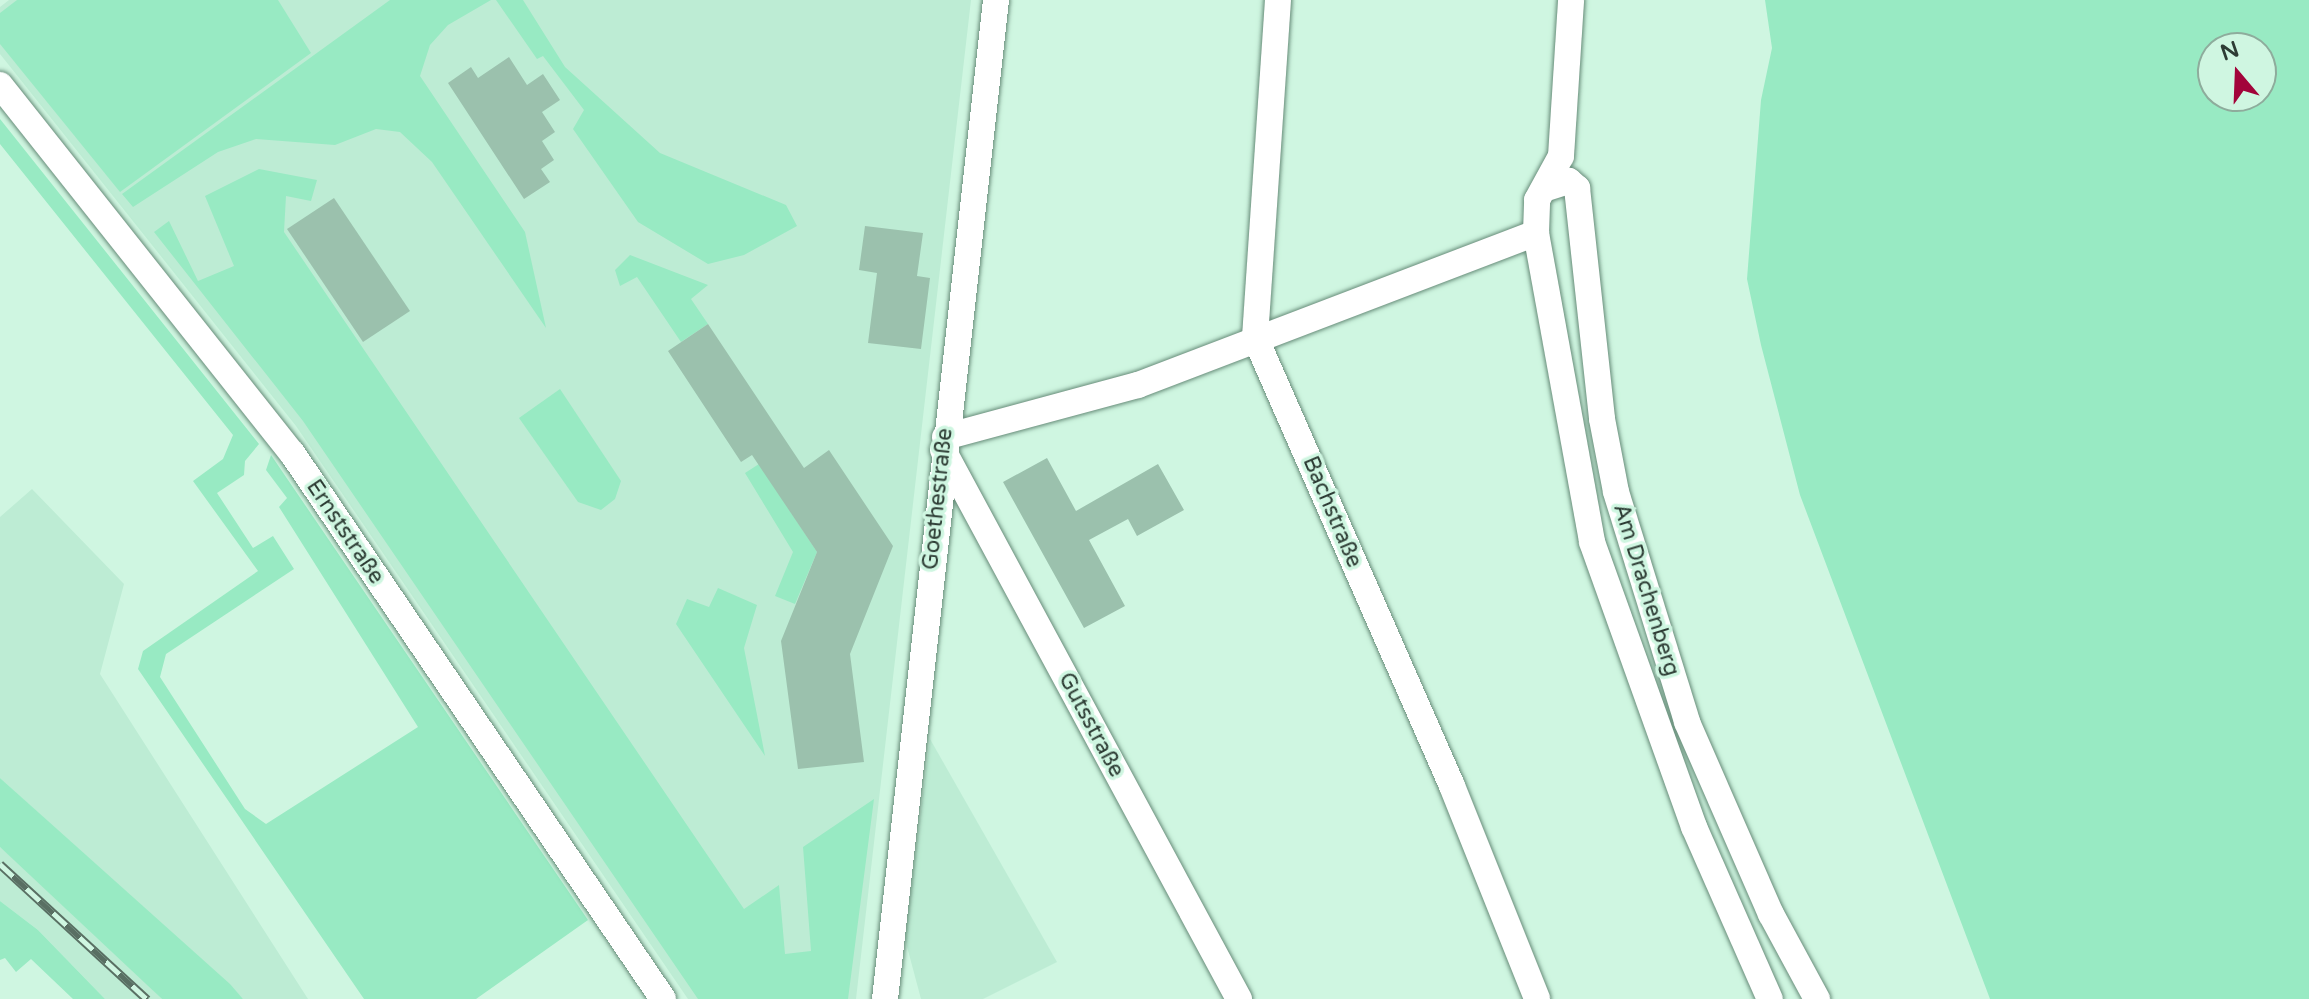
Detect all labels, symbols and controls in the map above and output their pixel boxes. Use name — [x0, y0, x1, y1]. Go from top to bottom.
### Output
north arrow — [2197, 32, 2277, 112]
text: N — [2217, 36, 2242, 66]
street label: Goethestraße — [917, 427, 959, 571]
street label: Bachstraße — [1297, 452, 1367, 572]
street label: Ernststraße — [300, 475, 390, 589]
street label: Am Drachenberg — [1607, 501, 1685, 679]
street label: Gutsstraße — [1052, 668, 1130, 782]

